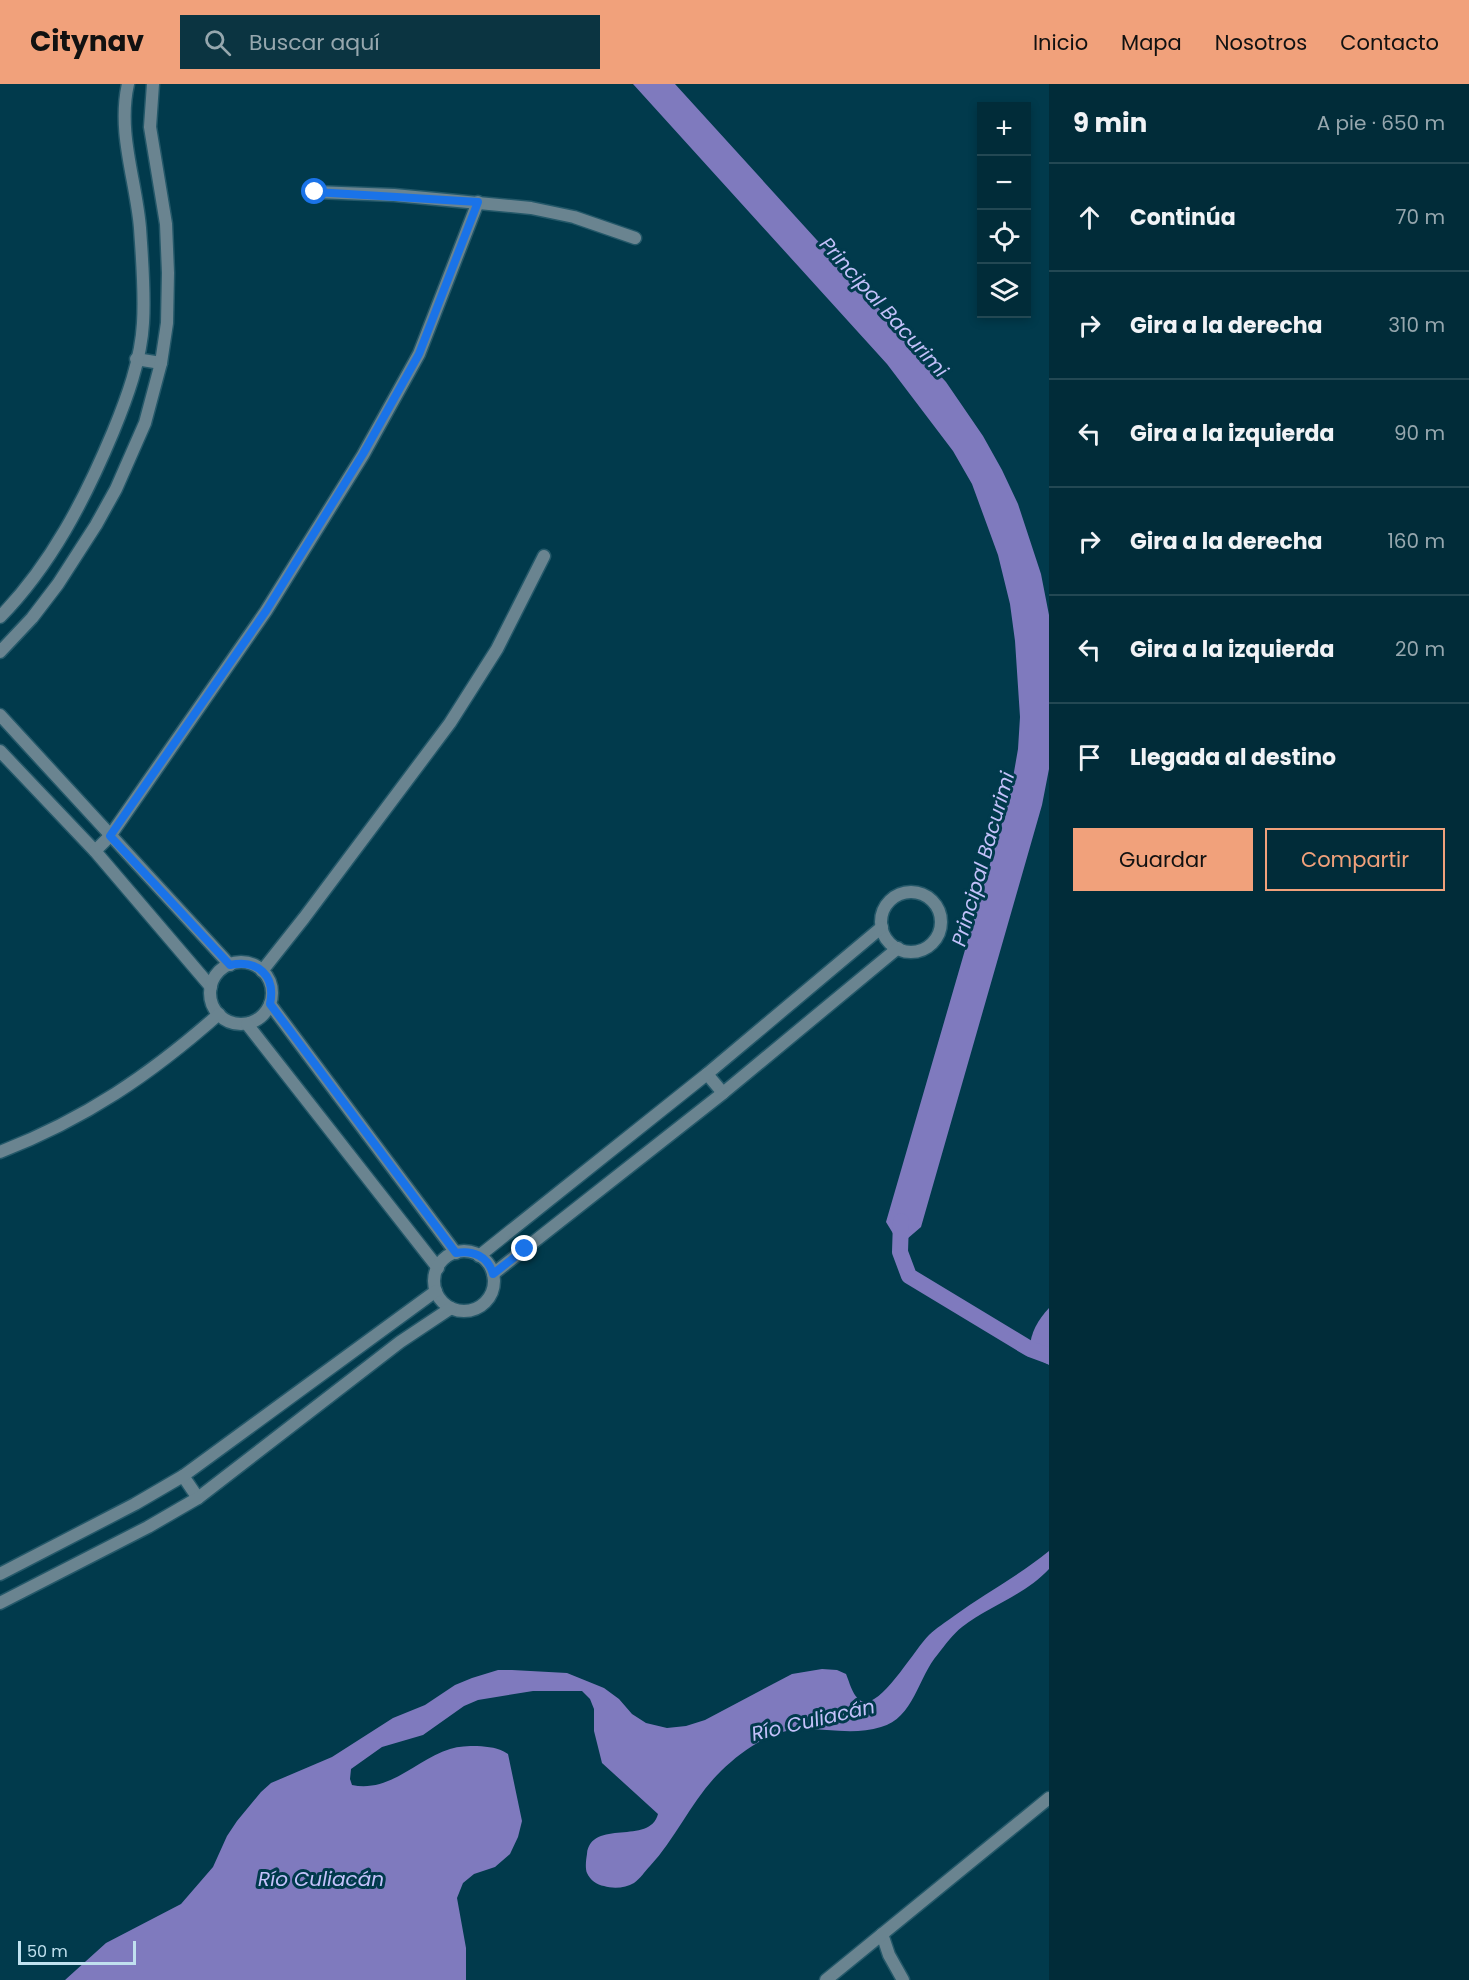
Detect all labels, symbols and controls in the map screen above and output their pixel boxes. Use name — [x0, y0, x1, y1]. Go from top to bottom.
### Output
search box — [180, 15, 600, 69]
text: Citynav — [30, 22, 144, 61]
icon: search — [201, 26, 234, 59]
text: Buscar aquí — [249, 27, 380, 58]
text: Inicio — [1033, 28, 1088, 57]
text: Mapa — [1121, 28, 1182, 57]
text: Nosotros — [1215, 28, 1307, 57]
text: Contacto — [1340, 28, 1439, 57]
map controls — [977, 102, 1031, 318]
button: + — [977, 102, 1031, 156]
text: 9 min — [1073, 105, 1147, 141]
text: A pie · 650 m — [1317, 109, 1445, 137]
button: − — [977, 156, 1031, 210]
route start — [301, 178, 327, 204]
icon: ahead — [1073, 201, 1106, 234]
text: Continúa — [1130, 202, 1236, 233]
text: 70 m — [1396, 203, 1445, 231]
button: locate — [977, 210, 1031, 264]
water label: Principal Bacurimi — [813, 231, 955, 384]
button: layers — [977, 264, 1031, 318]
icon: right — [1073, 309, 1106, 342]
text: Gira a la derecha — [1130, 310, 1323, 341]
text: 310 m — [1388, 311, 1445, 339]
icon: left — [1073, 417, 1106, 450]
text: Gira a la izquierda — [1130, 418, 1334, 449]
text: 90 m — [1394, 419, 1445, 447]
icon: right — [1073, 525, 1106, 558]
text: Gira a la derecha — [1130, 526, 1323, 557]
text: 160 m — [1387, 527, 1445, 555]
icon: left — [1073, 633, 1106, 666]
text: Gira a la izquierda — [1130, 634, 1334, 665]
text: 20 m — [1395, 635, 1445, 663]
icon: arrive — [1073, 741, 1106, 774]
text: Llegada al destino — [1130, 742, 1336, 773]
water label: Principal Bacurimi — [945, 767, 1022, 950]
button: Guardar — [1073, 828, 1253, 891]
button: Compartir — [1265, 828, 1445, 891]
route end — [511, 1235, 537, 1261]
water label: Río Culiacán — [749, 1692, 877, 1748]
water label: Río Culiacán — [258, 1865, 384, 1893]
scale bar — [18, 1938, 136, 1966]
text: 50 m — [27, 1940, 68, 1963]

